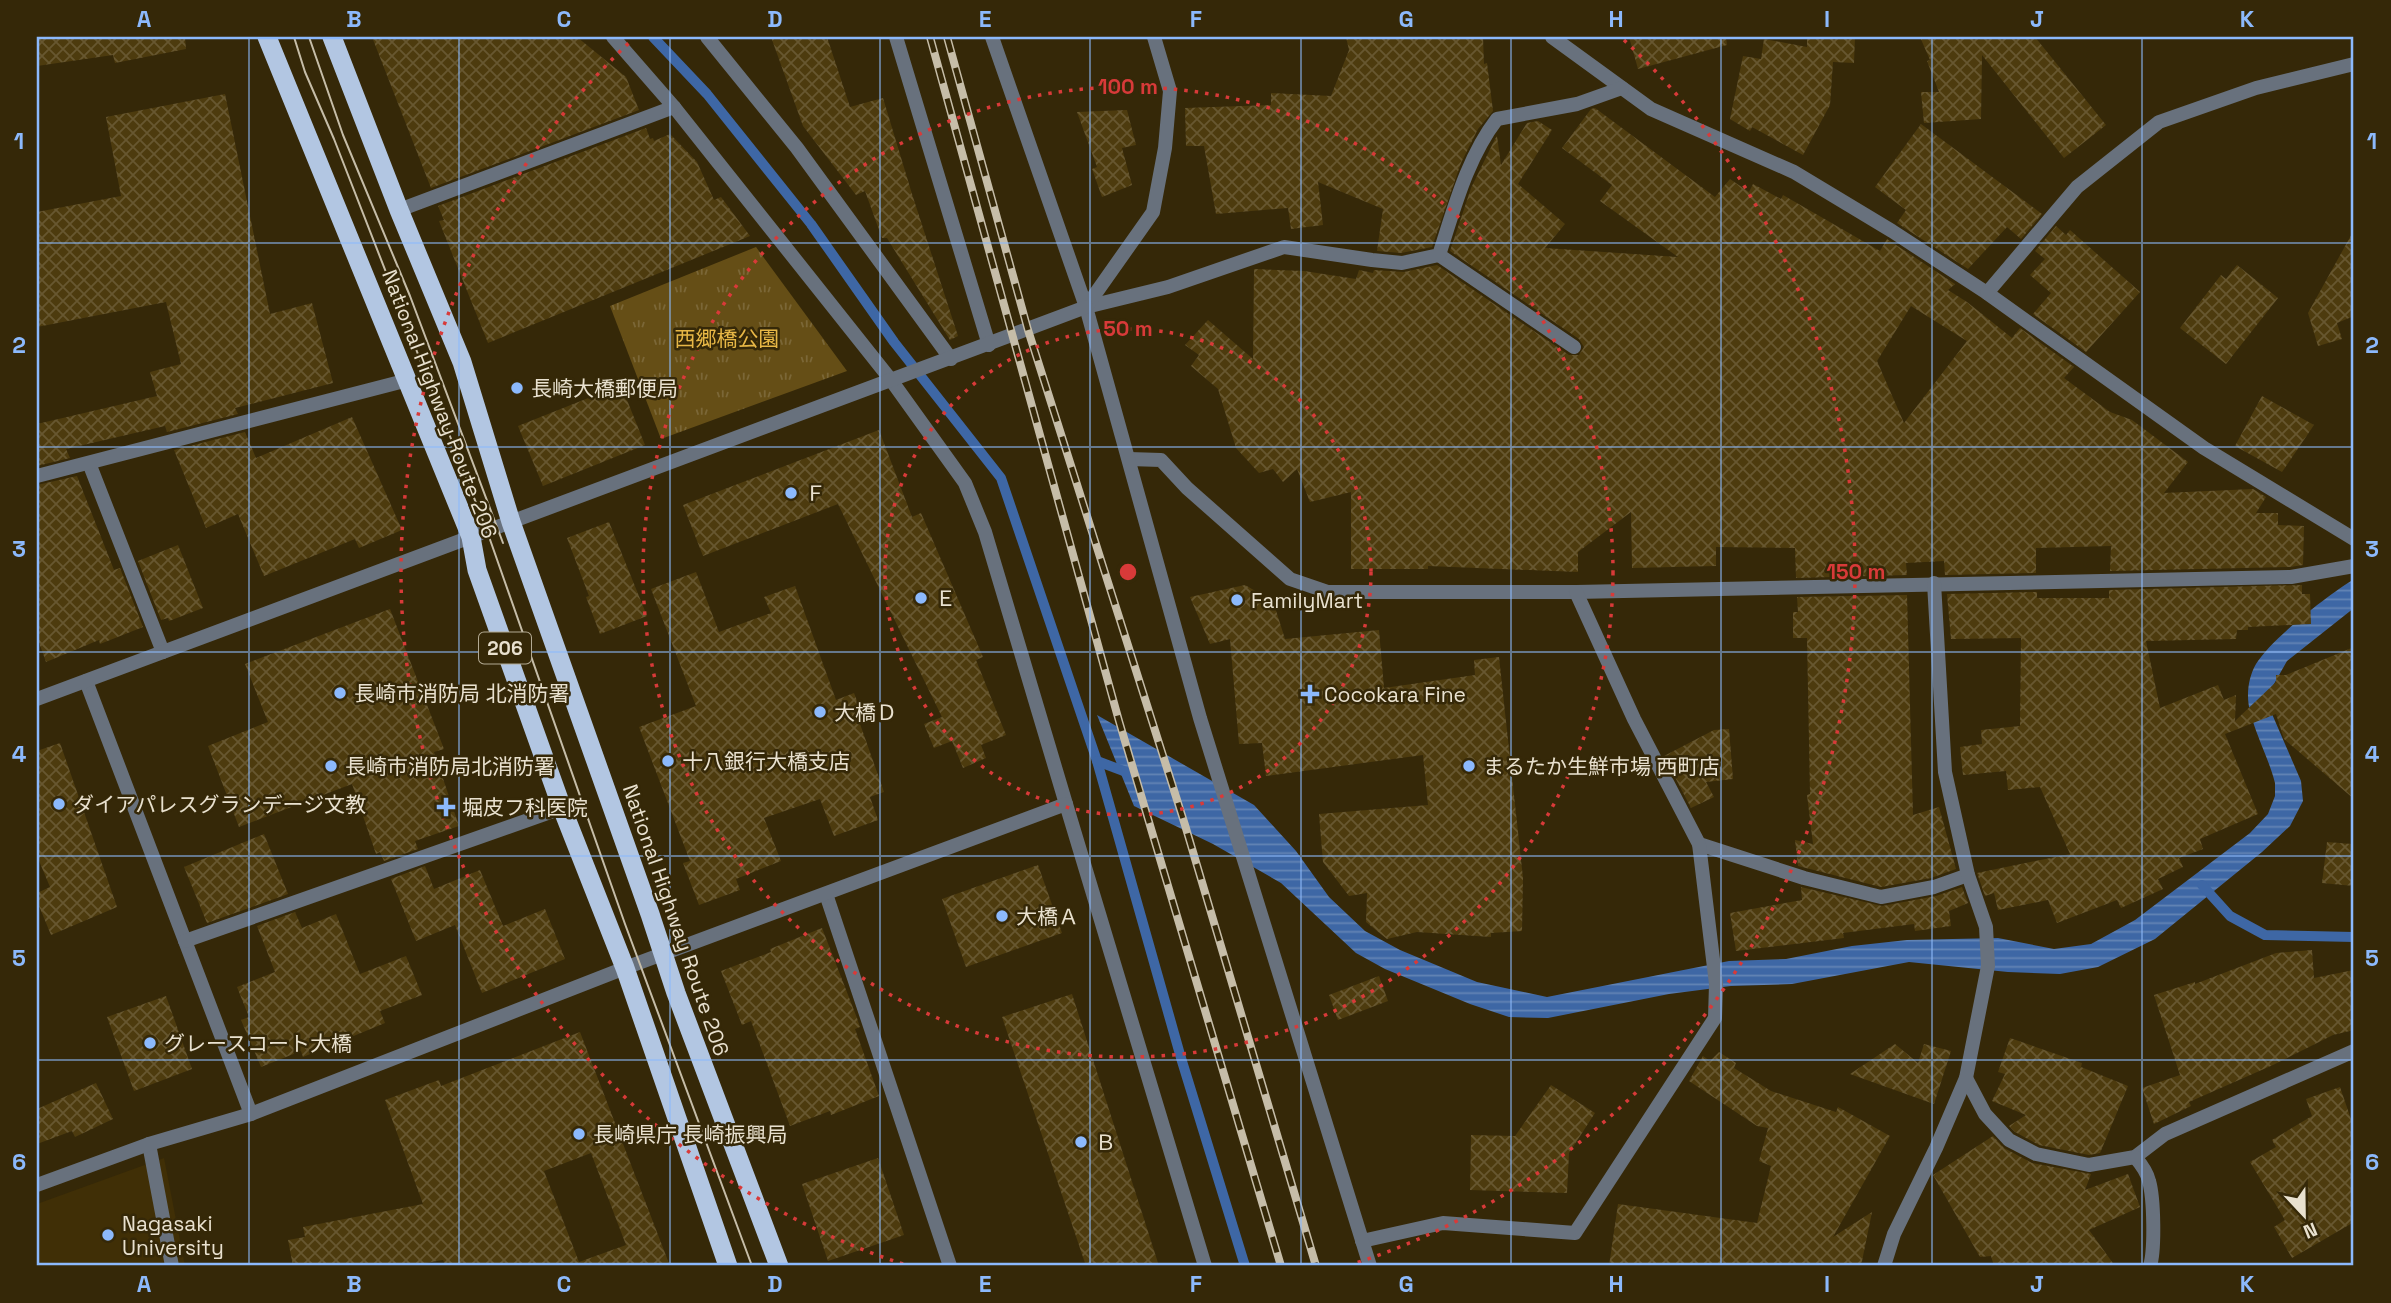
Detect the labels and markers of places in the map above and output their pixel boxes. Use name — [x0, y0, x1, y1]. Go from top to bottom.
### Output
place label: 長崎大橋郵便局 — [531, 375, 678, 402]
marker: 長崎大橋郵便局 — [509, 380, 525, 396]
place label: Ｆ — [805, 480, 826, 507]
marker: Ｆ — [783, 485, 799, 501]
centre of rings — [1116, 560, 1140, 584]
place label: Ｅ — [935, 585, 956, 612]
place label: FamilyMart — [1251, 587, 1363, 614]
marker: Ｅ — [913, 590, 929, 606]
marker: FamilyMart — [1229, 592, 1245, 608]
place label: 長崎市消防局 北消防署 — [354, 680, 569, 707]
place label: Cocokara Fine — [1324, 681, 1466, 708]
marker: 長崎市消防局 北消防署 — [332, 685, 348, 701]
marker: Cocokara Fine — [1302, 686, 1318, 702]
place label: 大橋Ｄ — [834, 699, 897, 726]
marker: 大橋Ｄ — [812, 704, 828, 720]
place label: 十八銀行大橋支店 — [682, 748, 850, 775]
place label: 長崎市消防局北消防署 — [345, 753, 555, 780]
marker: 十八銀行大橋支店 — [660, 753, 676, 769]
place label: まるたか生鮮市場 西町店 — [1483, 753, 1719, 780]
marker: 長崎市消防局北消防署 — [323, 758, 339, 774]
marker: まるたか生鮮市場 西町店 — [1461, 758, 1477, 774]
place label: ダイアパレスグランデージ文教 — [73, 791, 366, 818]
place label: 堀皮フ科医院 — [462, 794, 588, 821]
marker: ダイアパレスグランデージ文教 — [51, 796, 67, 812]
marker: 堀皮フ科医院 — [436, 797, 456, 817]
place label: 大橋Ａ — [1016, 903, 1079, 930]
marker: 大橋Ａ — [994, 908, 1010, 924]
place label: グレースコート大橋 — [164, 1030, 352, 1057]
marker: グレースコート大橋 — [142, 1035, 158, 1051]
place label: 長崎県庁 長崎振興局 — [593, 1121, 787, 1148]
marker: 長崎県庁 長崎振興局 — [571, 1126, 587, 1142]
place label: Ｂ — [1095, 1129, 1116, 1156]
marker: Ｂ — [1073, 1134, 1089, 1150]
place label: Nagasaki University — [122, 1210, 224, 1261]
marker: Nagasaki University — [100, 1227, 116, 1243]

